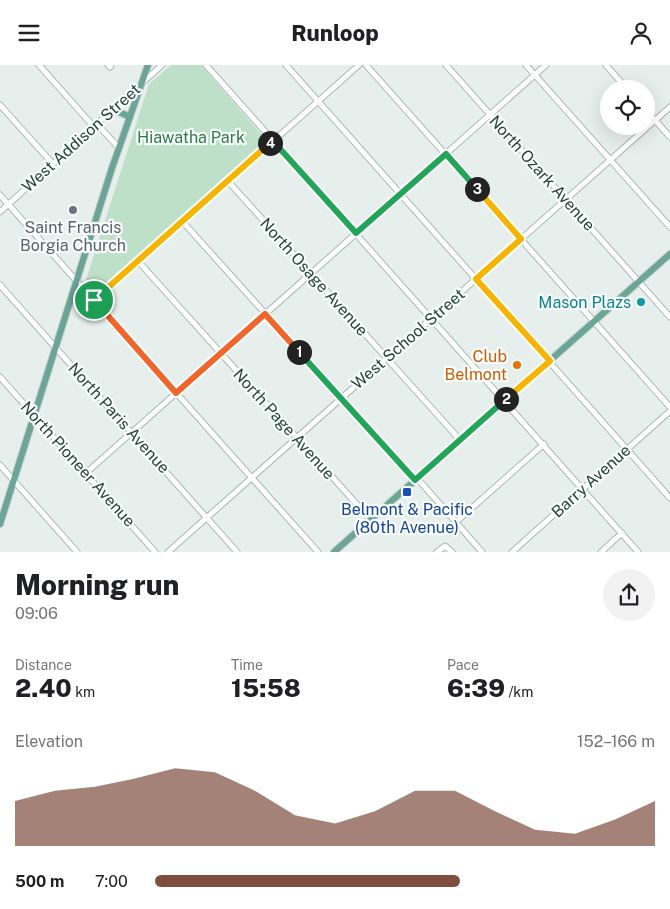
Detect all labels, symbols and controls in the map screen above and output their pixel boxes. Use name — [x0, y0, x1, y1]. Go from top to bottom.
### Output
icon: menu — [15, 19, 43, 47]
icon: person — [627, 19, 655, 47]
text: Runloop — [291, 20, 379, 46]
street label: West Addison Street — [18, 80, 144, 196]
map controls — [600, 80, 655, 135]
button: locate — [600, 80, 655, 135]
street label: North Ozark Avenue — [485, 111, 599, 235]
park label: Hiawatha Park — [137, 128, 245, 147]
pin: 4 — [258, 131, 282, 155]
text: 4 — [266, 135, 275, 151]
pin: 3 — [464, 177, 490, 201]
text: 3 — [473, 181, 482, 197]
marker: Saint Francis Borgia Church — [67, 204, 79, 216]
street label: North Osage Avenue — [256, 214, 372, 340]
place label: Saint Francis Borgia Church — [20, 218, 126, 255]
pin — [73, 279, 115, 321]
street label: West School Street — [348, 285, 468, 393]
icon: arrive — [80, 286, 108, 314]
place label: Mason Plazs — [538, 293, 631, 312]
marker: Mason Plazs — [635, 296, 647, 308]
pin: 1 — [286, 339, 312, 365]
text: 1 — [297, 344, 303, 360]
place label: Club Belmont — [444, 347, 507, 384]
street label: North Paris Avenue — [64, 359, 174, 477]
marker: Club Belmont — [511, 359, 523, 371]
street label: North Page Avenue — [229, 365, 339, 483]
pin: 2 — [494, 387, 518, 411]
text: 2 — [502, 391, 511, 407]
street label: North Pioneer Avenue — [17, 397, 139, 531]
street label: Barry Avenue — [548, 441, 634, 521]
marker: Belmont & Pacific (80th Avenue) — [401, 486, 413, 498]
place label: Belmont & Pacific (80th Avenue) — [341, 500, 473, 537]
text: Morning run — [15, 568, 179, 601]
button: share — [603, 569, 655, 621]
text: 09:06 — [15, 604, 58, 623]
text: Distance — [15, 657, 72, 673]
text: Time — [231, 657, 263, 673]
text: Pace — [447, 657, 479, 673]
text: 2.40 — [15, 673, 72, 703]
text: 15:58 — [231, 673, 301, 703]
text: 6:39 — [447, 673, 505, 703]
text: km — [72, 684, 95, 700]
text: /km — [505, 684, 533, 700]
text: Elevation — [15, 732, 83, 751]
text: 152–166 m — [577, 732, 655, 751]
text: 500 m — [15, 872, 64, 891]
text: 7:00 — [95, 872, 128, 891]

